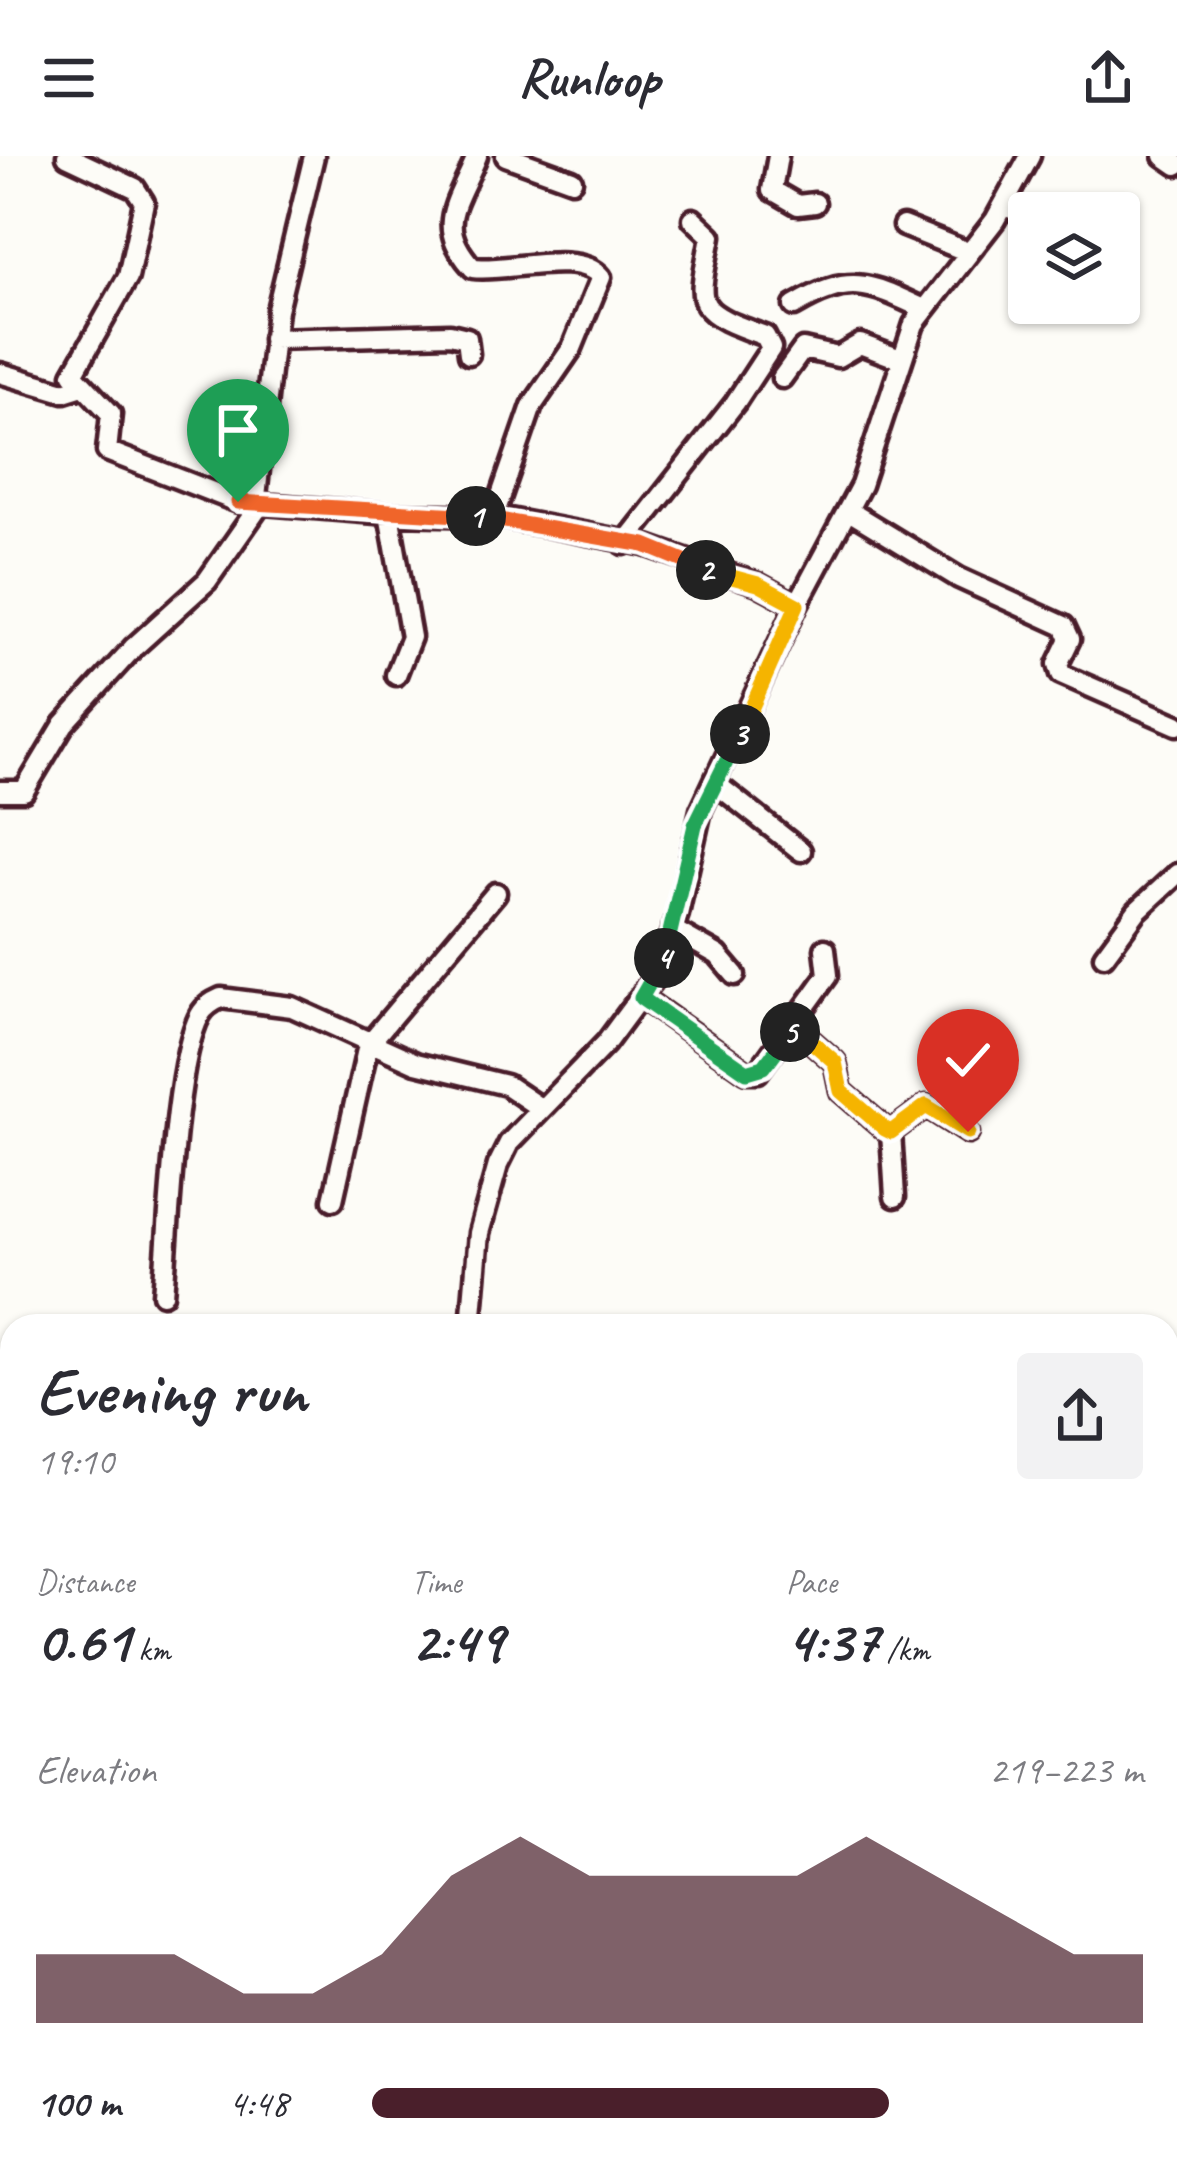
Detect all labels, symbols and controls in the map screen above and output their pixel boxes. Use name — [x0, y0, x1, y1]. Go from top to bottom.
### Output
text: Runloop — [518, 44, 659, 112]
icon: menu — [36, 45, 102, 111]
icon: share — [1075, 45, 1141, 111]
map controls — [1008, 192, 1140, 324]
button: layers — [1008, 192, 1140, 324]
pin — [187, 379, 289, 502]
icon: arrive — [205, 397, 271, 463]
pin: 1 — [446, 486, 506, 546]
text: 1 — [469, 495, 483, 537]
pin: 2 — [676, 540, 736, 600]
text: 2 — [699, 549, 713, 591]
pin: 3 — [710, 704, 770, 764]
text: 3 — [733, 713, 747, 755]
pin: 4 — [634, 928, 694, 988]
text: 4 — [657, 937, 671, 979]
pin: 5 — [760, 1002, 820, 1062]
pin — [917, 1009, 1019, 1132]
text: 5 — [783, 1011, 797, 1053]
icon: check — [935, 1027, 1001, 1093]
text: Evening run — [36, 1350, 306, 1433]
button: share — [1017, 1353, 1143, 1479]
text: 19:10 — [36, 1437, 114, 1486]
text: Distance — [36, 1561, 134, 1603]
text: Time — [411, 1561, 462, 1603]
text: Pace — [786, 1561, 837, 1603]
text: 0.61 — [36, 1603, 130, 1679]
text: 2:49 — [411, 1603, 503, 1679]
text: 4:37 — [786, 1603, 879, 1679]
text: km — [130, 1629, 170, 1671]
text: /km — [879, 1629, 930, 1671]
text: Elevation — [36, 1746, 156, 1795]
text: 219–223 m — [989, 1746, 1143, 1795]
text: 100 m — [36, 2079, 120, 2128]
text: 4:48 — [228, 2079, 288, 2128]

